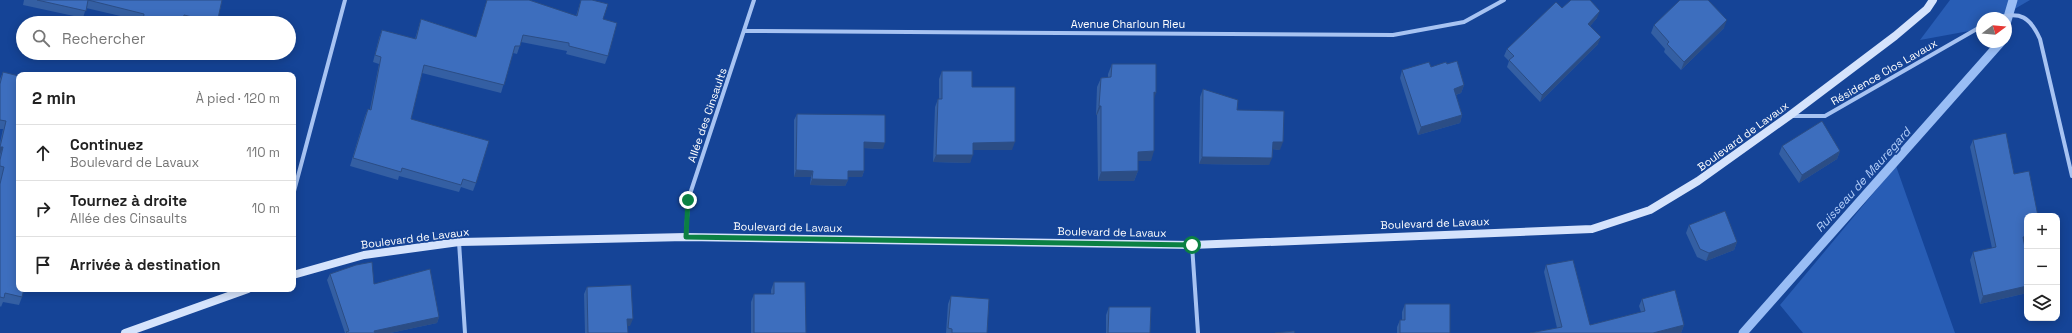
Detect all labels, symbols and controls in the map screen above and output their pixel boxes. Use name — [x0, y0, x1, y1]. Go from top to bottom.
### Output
north arrow — [1976, 12, 2012, 48]
search box — [16, 16, 296, 60]
street label: Avenue Charloun Rieu — [1071, 17, 1185, 31]
icon: search — [30, 27, 52, 49]
text: Rechercher — [62, 29, 145, 48]
street label: Résidence Clos Lavaux — [1828, 36, 1940, 108]
street label: Allée des Cinsaults — [684, 66, 730, 164]
text: 2 min — [32, 87, 76, 109]
text: À pied · 120 m — [196, 90, 280, 107]
street label: Boulevard de Lavaux — [1695, 98, 1792, 174]
water label: Ruisseau de Mauregard — [1812, 123, 1915, 236]
text: Continuez — [70, 135, 143, 154]
icon: ahead — [32, 142, 54, 164]
text: 110 m — [246, 144, 280, 161]
text: Boulevard de Lavaux — [70, 154, 199, 171]
text: Tournez à droite — [70, 191, 187, 210]
route end — [679, 191, 697, 209]
icon: right — [32, 198, 54, 220]
text: 10 m — [252, 200, 280, 217]
text: Allée des Cinsaults — [70, 210, 187, 227]
map controls — [2024, 213, 2060, 321]
button: + — [2024, 213, 2060, 249]
street label: Boulevard de Lavaux — [1380, 214, 1490, 232]
street label: Boulevard de Lavaux — [733, 219, 843, 235]
street label: Boulevard de Lavaux — [360, 224, 471, 252]
street label: Boulevard de Lavaux — [1057, 224, 1167, 240]
route start — [1183, 236, 1201, 254]
button: − — [2024, 249, 2060, 285]
icon: arrive — [32, 254, 54, 276]
text: Arrivée à destination — [70, 255, 220, 274]
button: layers — [2024, 285, 2060, 321]

